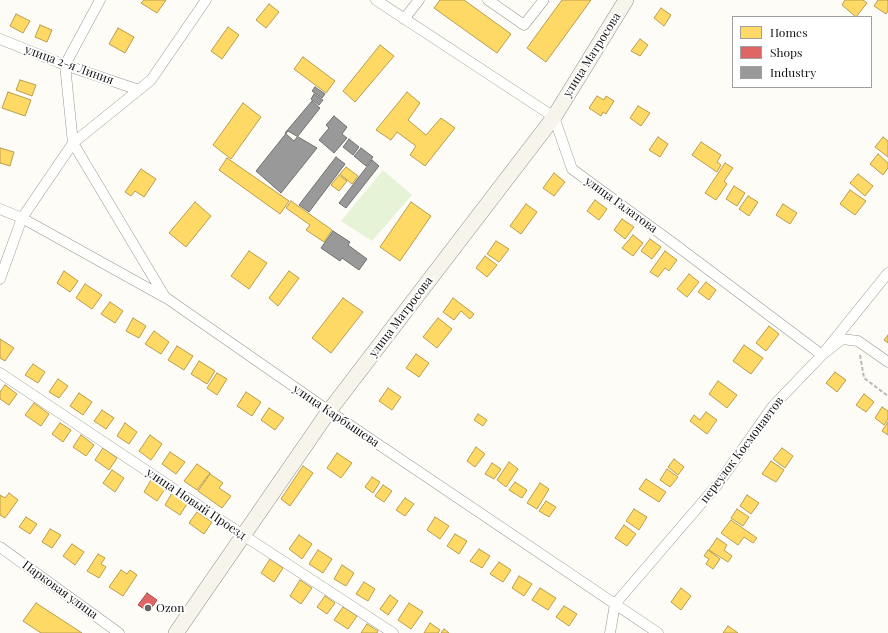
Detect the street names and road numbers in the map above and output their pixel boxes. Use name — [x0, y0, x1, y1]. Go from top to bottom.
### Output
street label: улица Матросова — [560, 10, 624, 100]
street label: улица 2-я Линия — [23, 42, 115, 88]
street label: улица Галатова — [582, 174, 660, 236]
street label: улица Матросова — [366, 274, 436, 360]
street label: улица Карбышева — [290, 382, 382, 450]
street label: переулок Космонавтов — [697, 394, 787, 506]
street label: улица Новый Проезд — [143, 465, 249, 543]
street label: Парковая улица — [20, 558, 100, 622]

